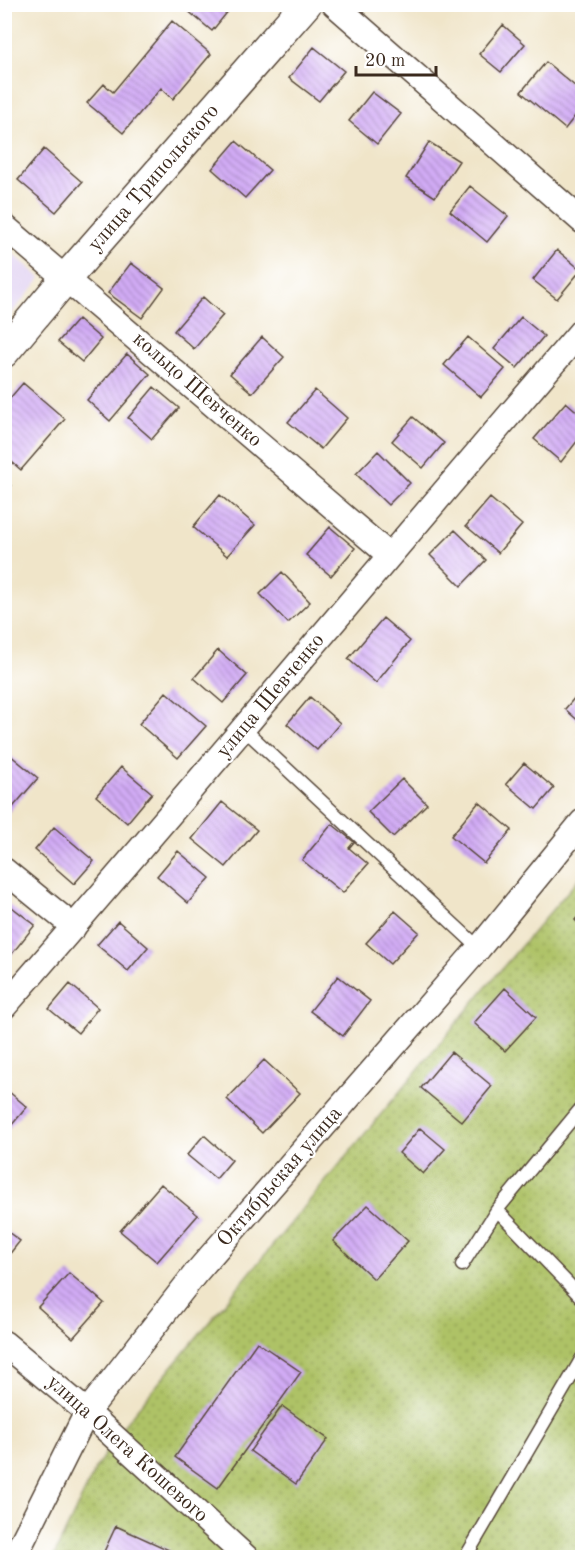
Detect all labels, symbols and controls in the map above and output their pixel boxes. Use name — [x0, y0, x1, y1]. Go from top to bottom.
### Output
scale bar — [356, 39, 436, 77]
text: 20 m — [365, 52, 405, 70]
street label: улица Трипольского — [85, 100, 223, 256]
street label: кольцо Шевченко — [128, 328, 266, 452]
street label: улица Шевченко — [213, 630, 329, 762]
street label: Октябрьская улица — [214, 1103, 346, 1251]
street label: улица Олега Кошевого — [42, 1371, 212, 1527]

